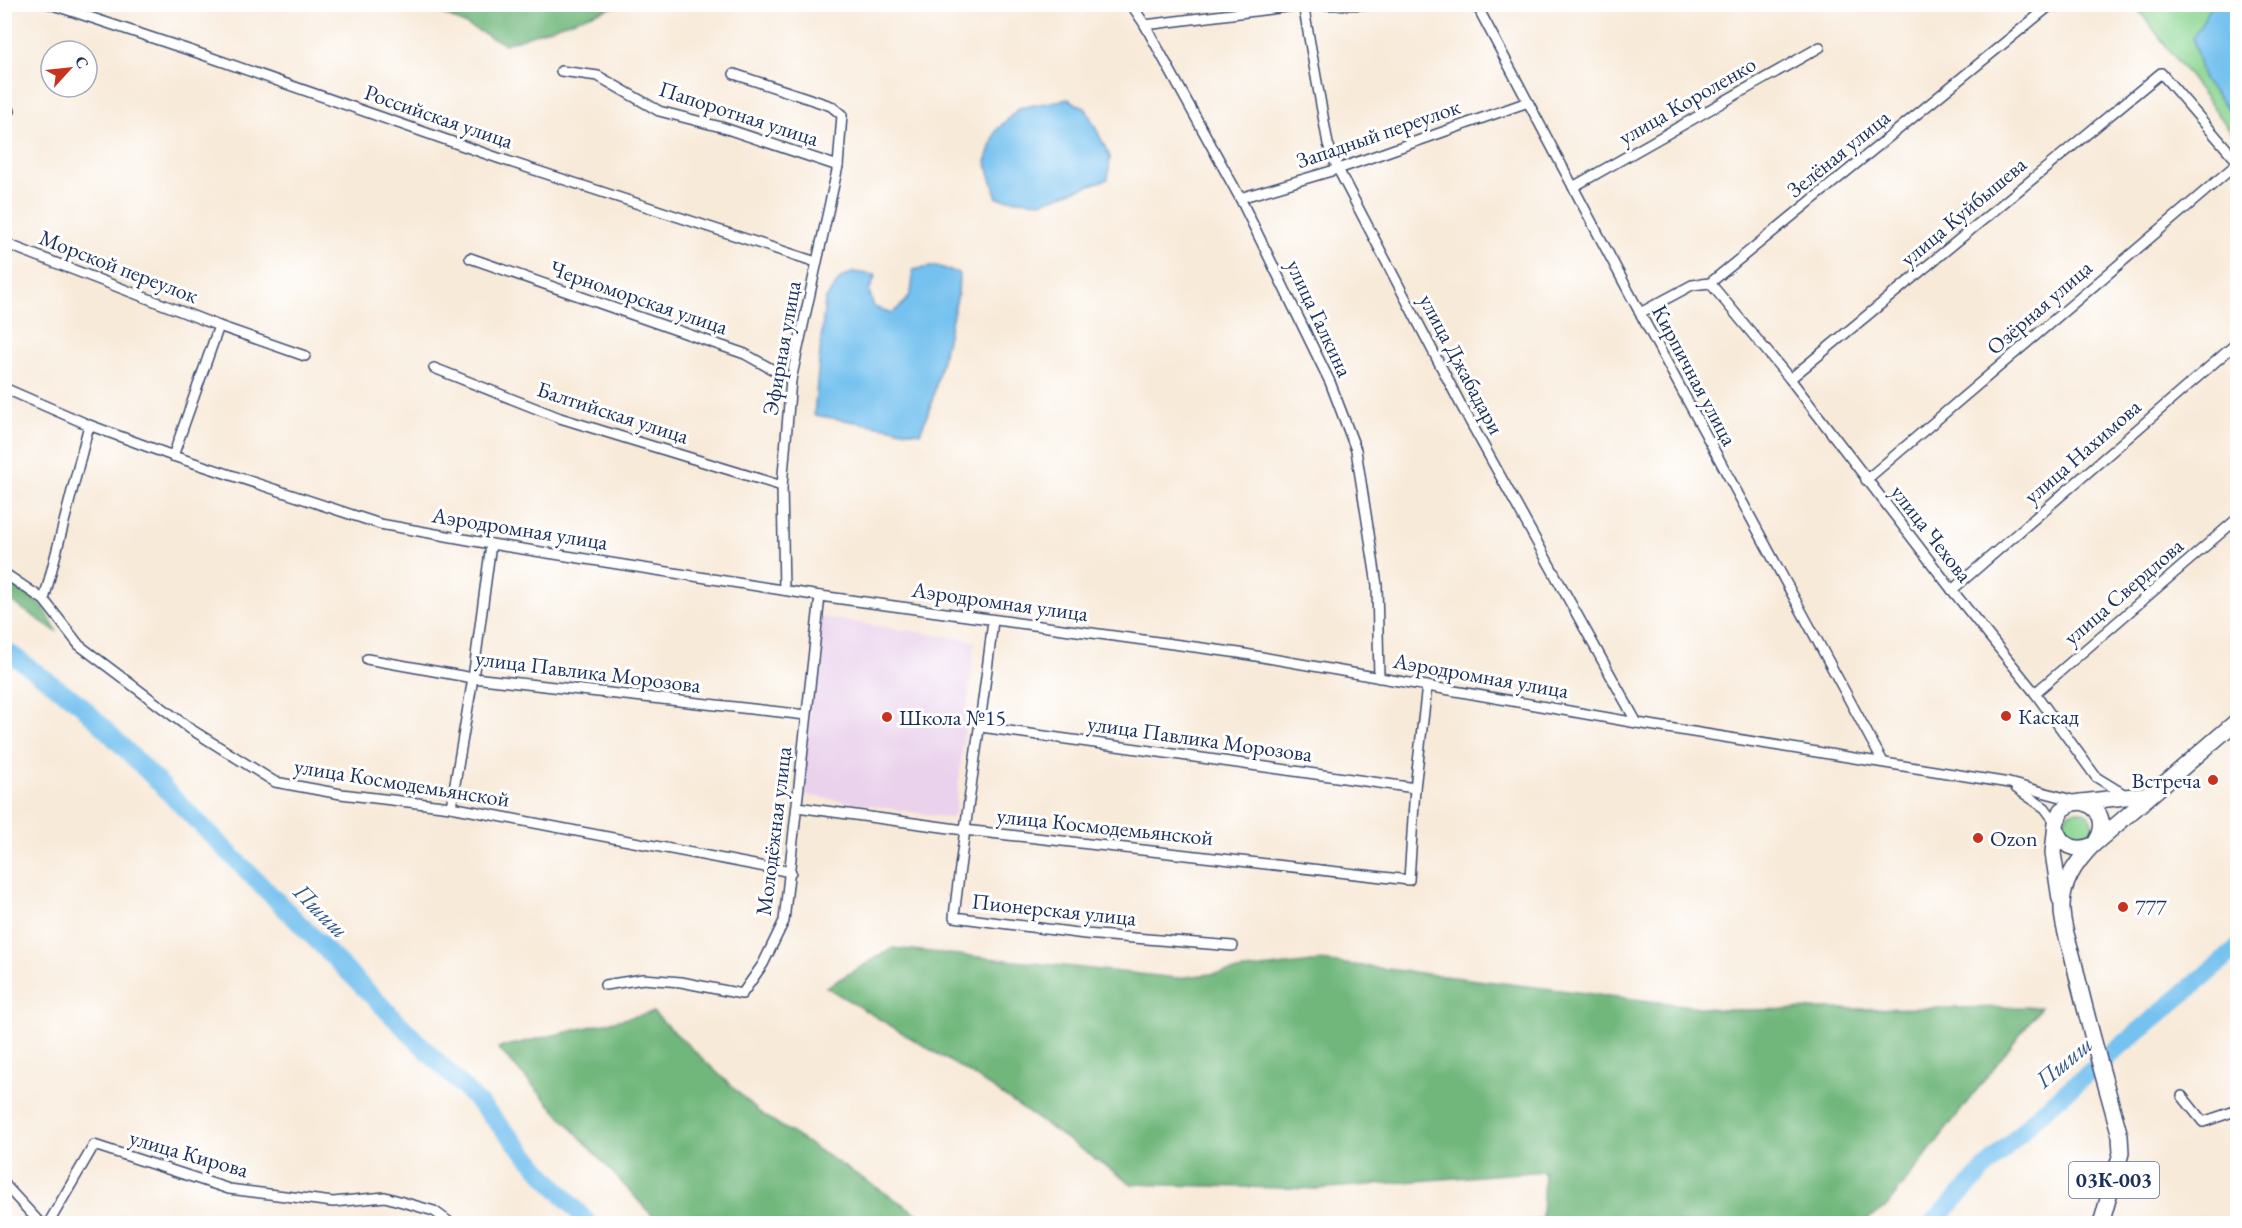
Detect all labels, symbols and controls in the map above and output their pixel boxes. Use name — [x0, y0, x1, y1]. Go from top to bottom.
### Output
north arrow — [39, 39, 99, 99]
street label: улица Короленко — [1613, 49, 1761, 152]
text: С — [70, 53, 94, 72]
street label: Папоротная улица — [655, 74, 823, 153]
street label: Российская улица — [361, 77, 517, 156]
street label: Западный переулок — [1292, 92, 1464, 175]
street label: Зелёная улица — [1781, 103, 1896, 204]
street label: улица Куйбышева — [1894, 150, 2033, 273]
street label: Морской переулок — [35, 223, 203, 310]
street label: Черноморская улица — [546, 253, 732, 342]
street label: Озёрная улица — [1980, 253, 2098, 361]
street label: улица Галкина — [1280, 255, 1360, 382]
street label: Эфирная улица — [755, 278, 808, 418]
street label: улица Джабадари — [1412, 289, 1511, 440]
street label: Кирпичная улица — [1645, 300, 1744, 451]
street label: Балтийская улица — [533, 374, 693, 451]
street label: улица Нахимова — [2018, 392, 2147, 510]
street label: улица Чехова — [1884, 478, 1979, 588]
street label: Аэродромная улица — [429, 500, 610, 557]
street label: улица Свердлова — [2057, 531, 2190, 651]
street label: Аэродромная улица — [909, 575, 1090, 628]
street label: улица Павлика Морозова — [474, 643, 703, 700]
street label: Аэродромная улица — [1390, 646, 1571, 705]
place label: Каскад — [2018, 702, 2079, 731]
place label: Школа №15 — [899, 703, 1006, 732]
street label: улица Павлика Морозова — [1086, 708, 1315, 769]
marker: Каскад — [1999, 709, 2013, 723]
marker: Школа №15 — [880, 710, 894, 724]
street label: Молодёжная улица — [749, 745, 798, 917]
street label: улица Космодемьянской — [292, 751, 512, 814]
place label: Встреча — [2131, 766, 2201, 795]
marker: Встреча — [2206, 773, 2220, 787]
street label: улица Космодемьянской — [995, 801, 1215, 852]
place label: Ozon — [1990, 824, 2038, 853]
marker: Ozon — [1971, 831, 1985, 845]
water label: Пшиш — [287, 876, 355, 945]
street label: Пионерская улица — [970, 886, 1138, 933]
place label: 777 — [2135, 893, 2167, 922]
marker: 777 — [2116, 900, 2130, 914]
water label: Пшиш — [2028, 1029, 2099, 1095]
street label: улица Кирова — [126, 1123, 252, 1184]
road number: 03К-003 — [2069, 1162, 2159, 1198]

